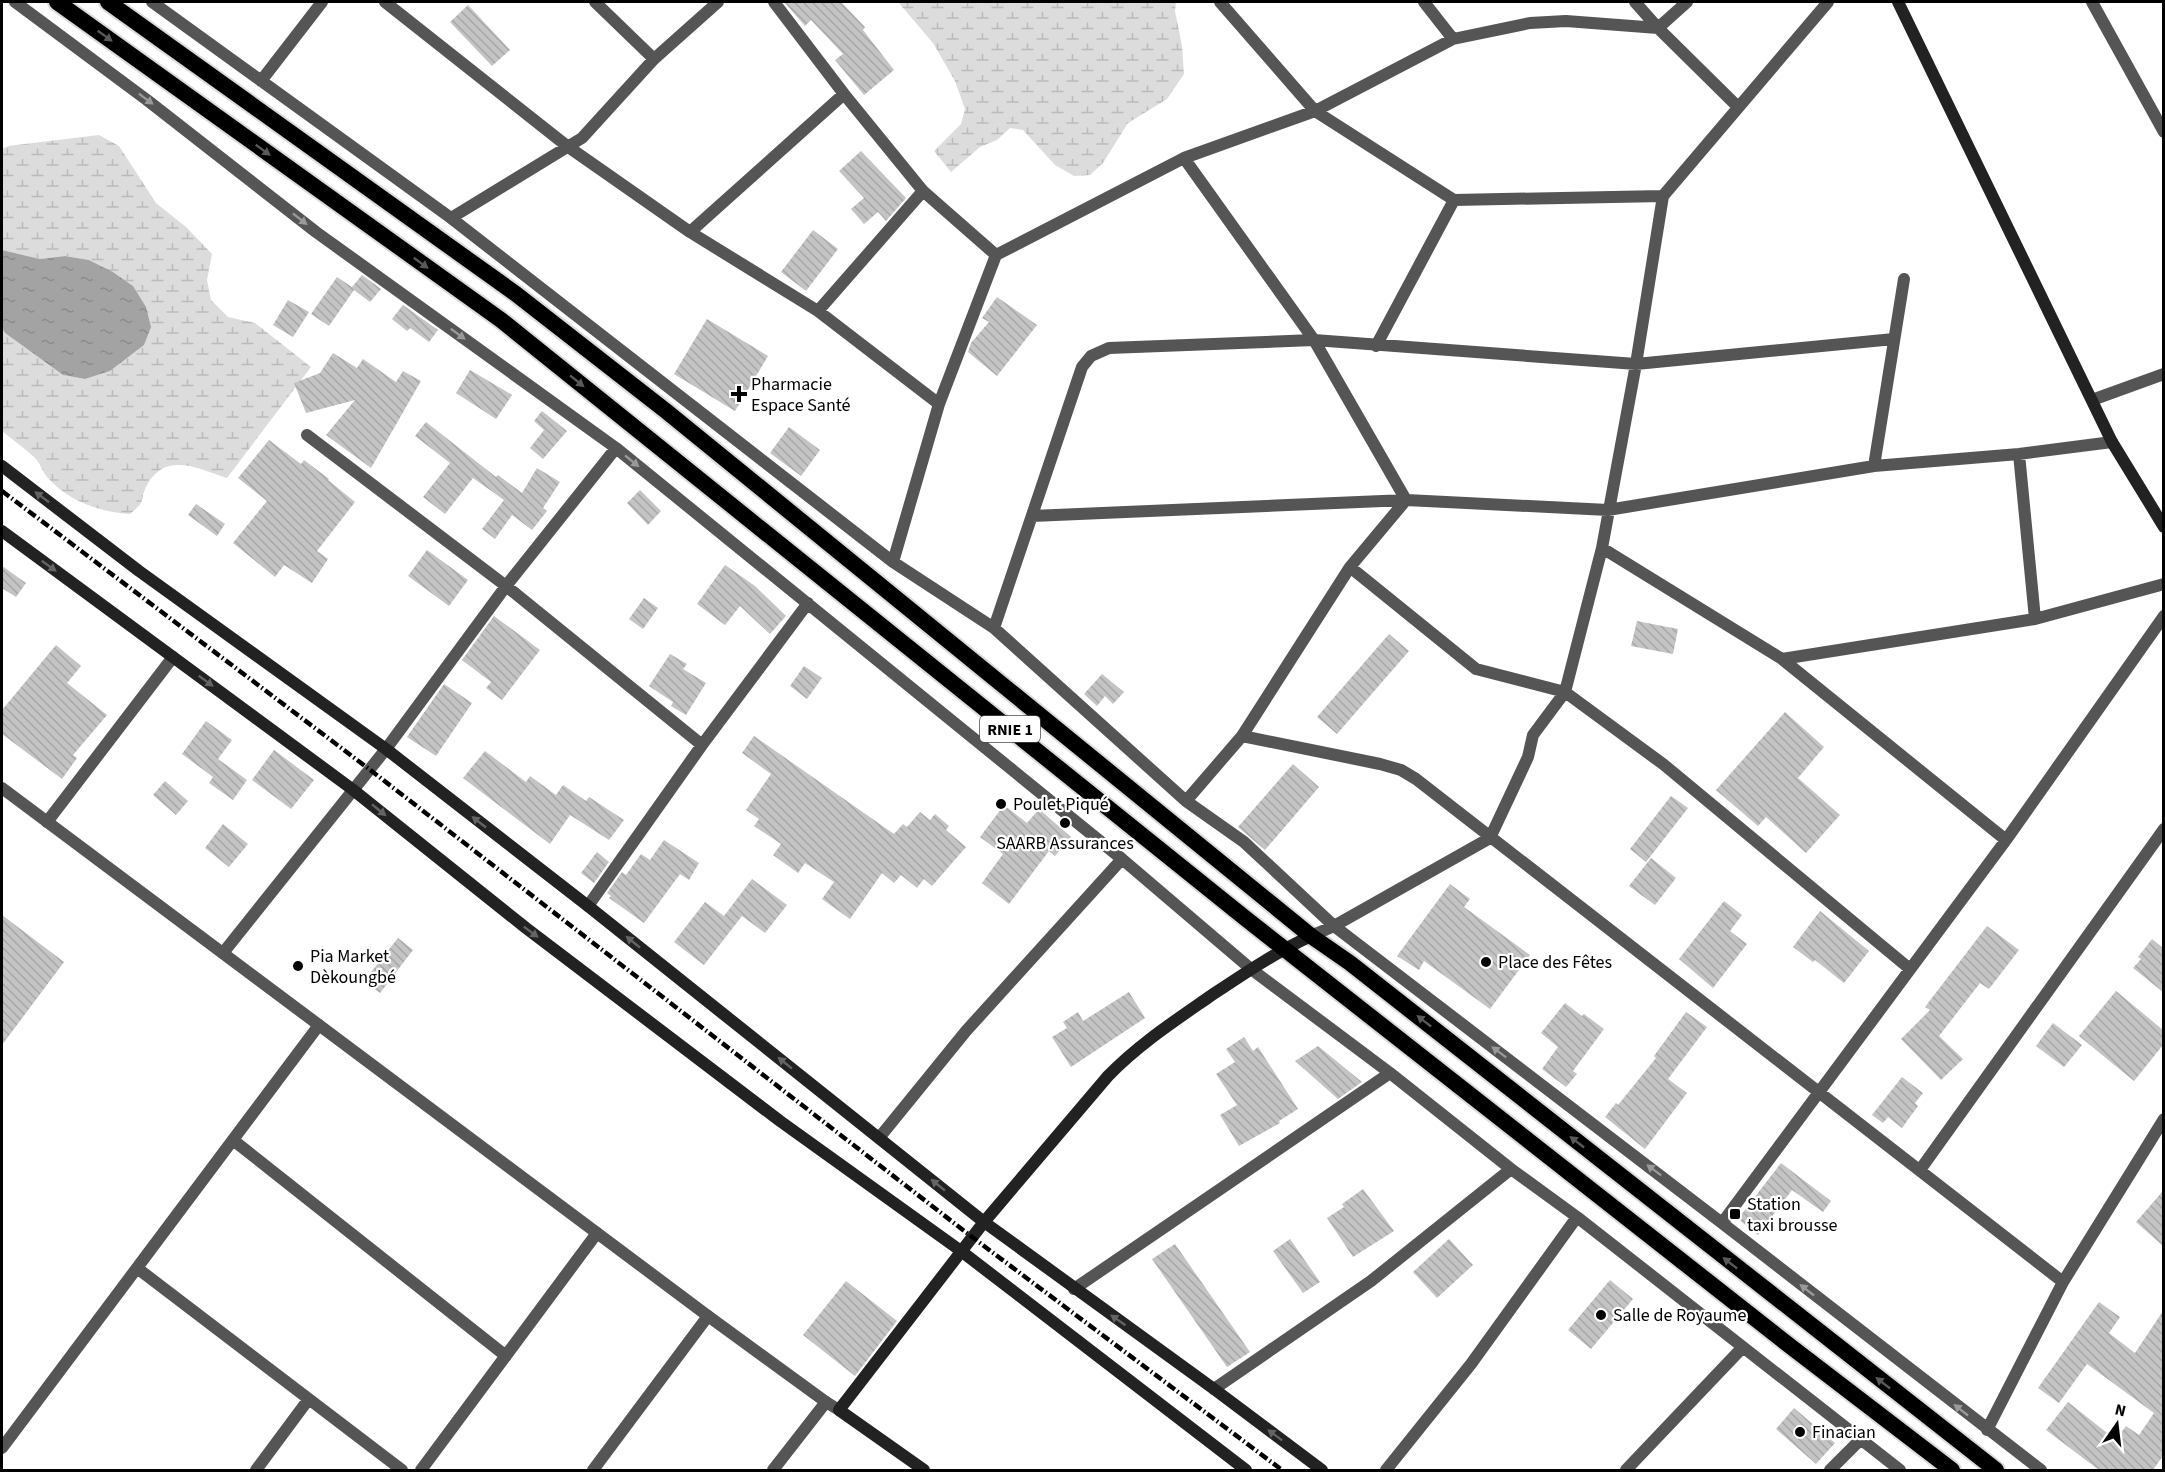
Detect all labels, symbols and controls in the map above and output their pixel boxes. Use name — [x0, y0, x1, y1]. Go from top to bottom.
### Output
one-way arrow — [96, 30, 112, 42]
one-way arrow — [138, 93, 154, 105]
one-way arrow — [254, 144, 270, 156]
one-way arrow — [292, 213, 308, 225]
one-way arrow — [413, 257, 429, 269]
one-way arrow — [449, 328, 465, 340]
place label: Pharmacie Espace Santé — [751, 372, 851, 418]
one-way arrow — [569, 374, 585, 387]
marker: Pharmacie Espace Santé — [732, 387, 746, 401]
one-way arrow — [624, 454, 639, 467]
one-way arrow — [35, 492, 50, 504]
one-way arrow — [41, 559, 56, 571]
one-way arrow — [198, 675, 214, 687]
road number: RNIE 1 — [980, 716, 1040, 742]
place label: Poulet Piqué — [1013, 792, 1109, 817]
marker: Poulet Piqué — [994, 797, 1008, 811]
one-way arrow — [371, 804, 387, 817]
one-way arrow — [472, 816, 487, 828]
marker: SAARB Assurances — [1058, 816, 1072, 830]
place label: SAARB Assurances — [996, 831, 1134, 856]
one-way arrow — [523, 926, 539, 938]
one-way arrow — [625, 935, 641, 948]
place label: Pia Market Dèkoungbé — [310, 944, 396, 990]
place label: Place des Fêtes — [1498, 950, 1612, 975]
marker: Place des Fêtes — [1479, 955, 1493, 969]
marker: Pia Market Dèkoungbé — [291, 959, 305, 973]
one-way arrow — [1416, 1015, 1432, 1028]
one-way arrow — [1491, 1046, 1506, 1058]
one-way arrow — [778, 1058, 793, 1070]
one-way arrow — [1569, 1135, 1585, 1148]
one-way arrow — [1646, 1165, 1661, 1177]
one-way arrow — [930, 1179, 946, 1192]
place label: Station taxi brousse — [1747, 1192, 1837, 1238]
marker: Station taxi brousse — [1728, 1207, 1742, 1221]
one-way arrow — [1722, 1256, 1738, 1269]
one-way arrow — [1800, 1285, 1815, 1297]
place label: Salle de Royaume — [1613, 1303, 1746, 1328]
marker: Salle de Royaume — [1594, 1308, 1608, 1322]
one-way arrow — [1110, 1314, 1126, 1326]
one-way arrow — [1876, 1377, 1892, 1389]
north arrow — [2087, 1394, 2147, 1454]
text: N — [2113, 1398, 2128, 1422]
one-way arrow — [1954, 1404, 1969, 1416]
place label: Finacian — [1812, 1420, 1876, 1445]
marker: Finacian — [1793, 1425, 1807, 1439]
one-way arrow — [1268, 1430, 1283, 1442]

